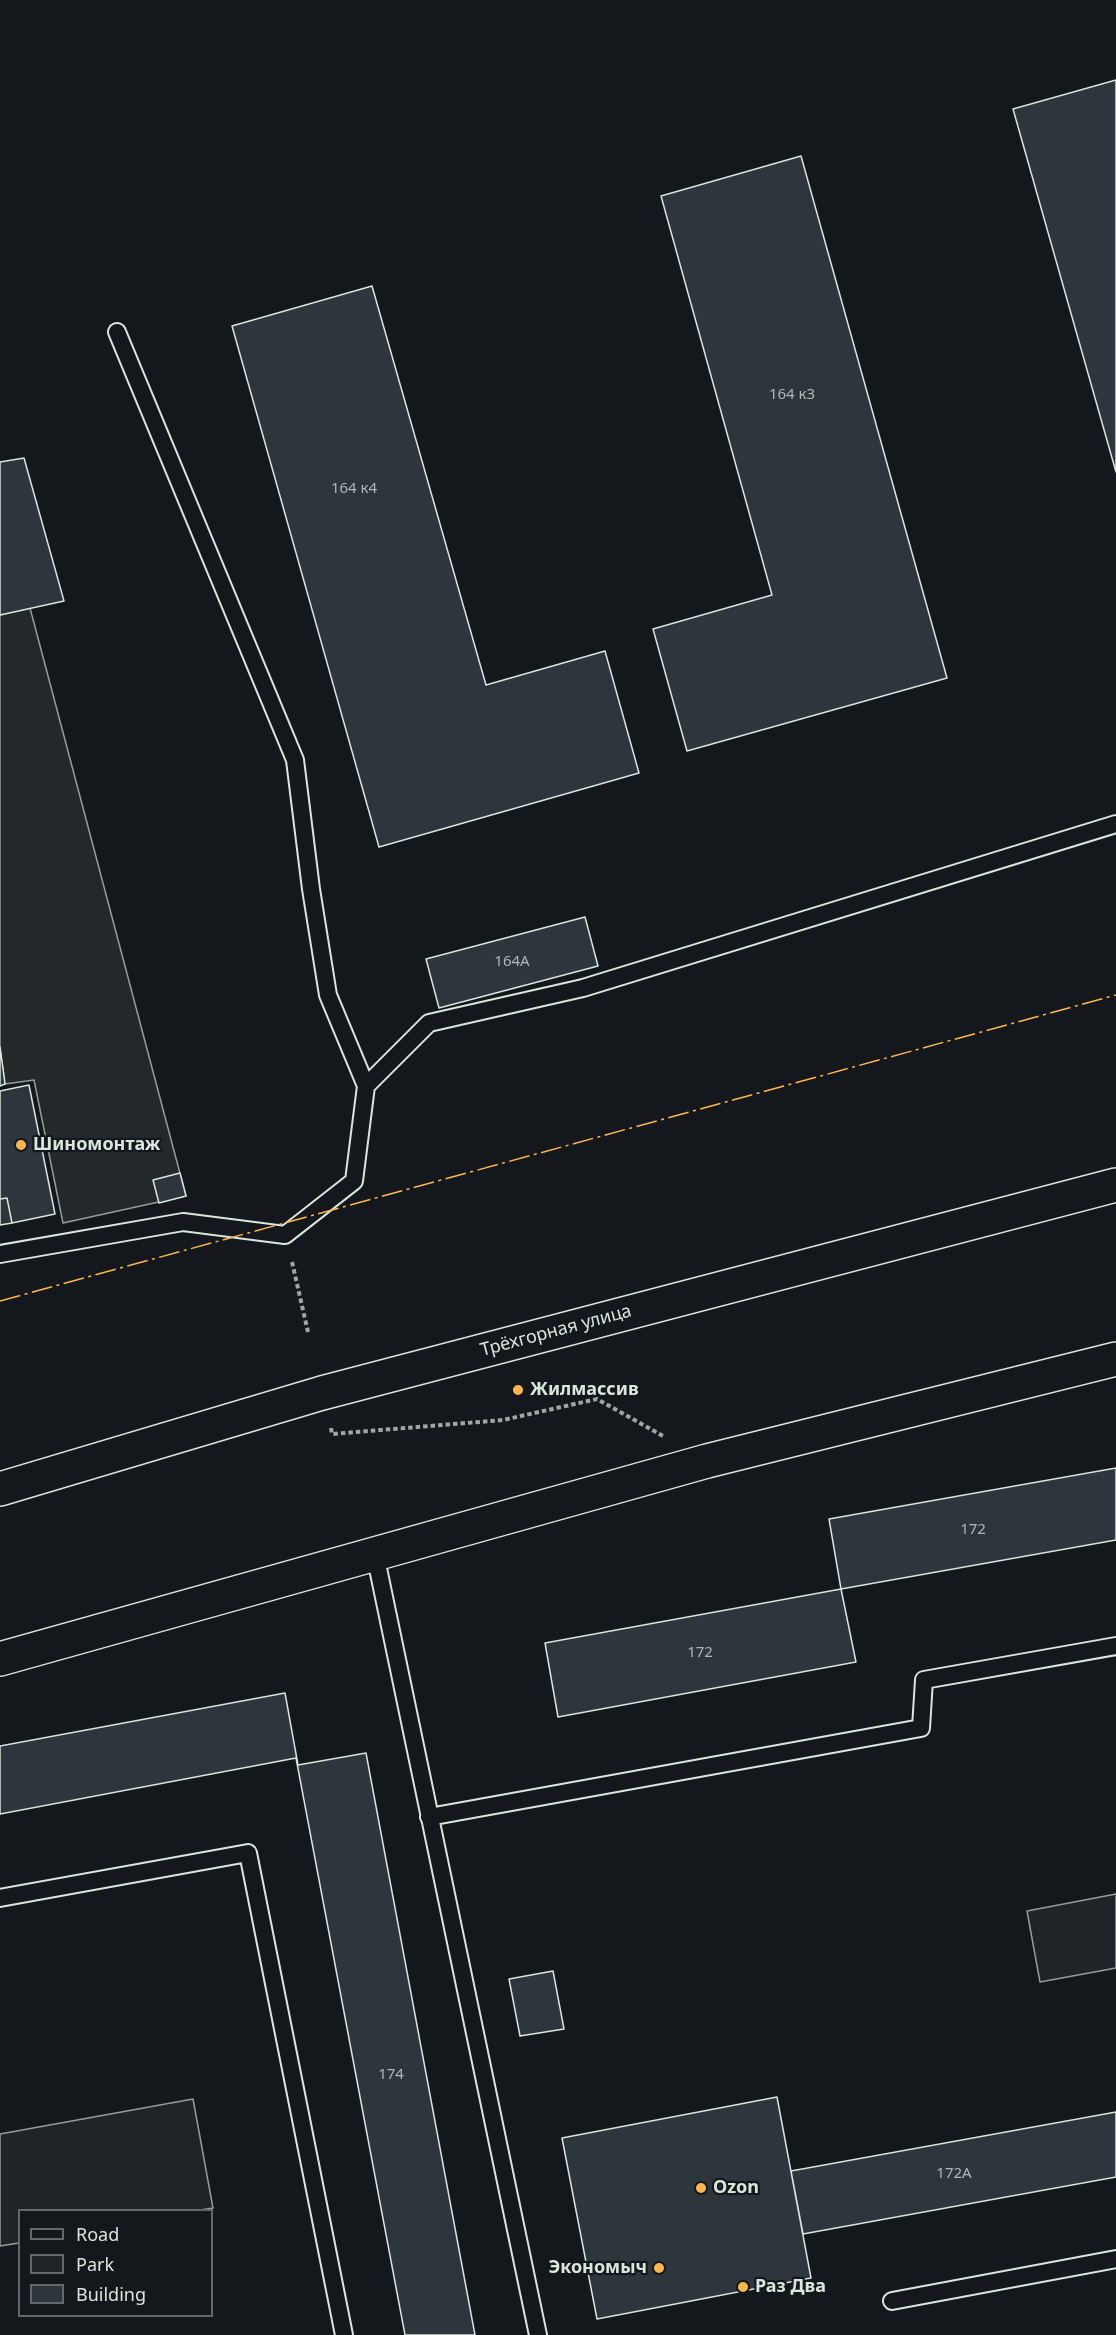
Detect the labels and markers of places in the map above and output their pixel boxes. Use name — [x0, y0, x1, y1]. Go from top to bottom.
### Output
place label: Шиномонтаж — [33, 1134, 160, 1156]
marker: Шиномонтаж — [14, 1138, 28, 1152]
place label: Жилмассив — [530, 1379, 639, 1401]
marker: Жилмассив — [511, 1383, 525, 1397]
place label: Ozon — [713, 2177, 759, 2199]
marker: Ozon — [694, 2181, 708, 2195]
place label: Экономыч — [548, 2257, 647, 2279]
marker: Экономыч — [652, 2261, 666, 2275]
place label: Раз Два — [755, 2276, 826, 2298]
marker: Раз Два — [736, 2280, 750, 2294]

